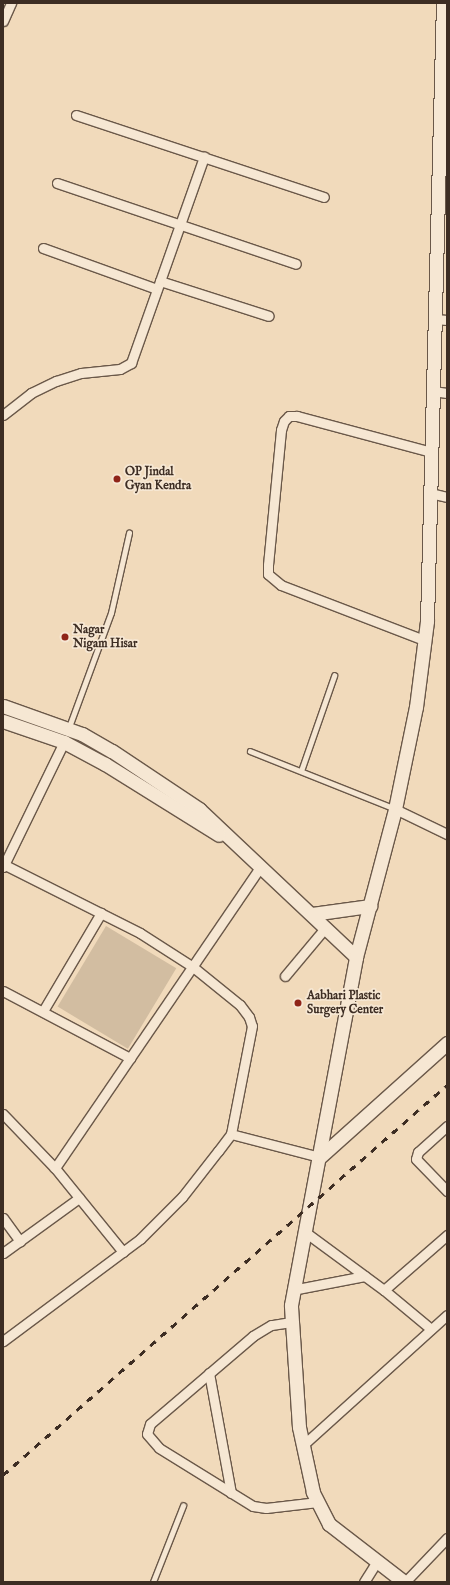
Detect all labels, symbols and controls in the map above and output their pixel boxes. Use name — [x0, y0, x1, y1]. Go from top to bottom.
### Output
place label: OP Jindal Gyan Kendra — [125, 465, 191, 493]
marker: OP Jindal Gyan Kendra — [112, 474, 122, 484]
place label: Nagar Nigam Hisar — [73, 623, 137, 651]
marker: Nagar Nigam Hisar — [60, 632, 70, 642]
place label: Aabhari Plastic Surgery Center — [307, 989, 383, 1017]
marker: Aabhari Plastic Surgery Center — [292, 997, 304, 1009]

